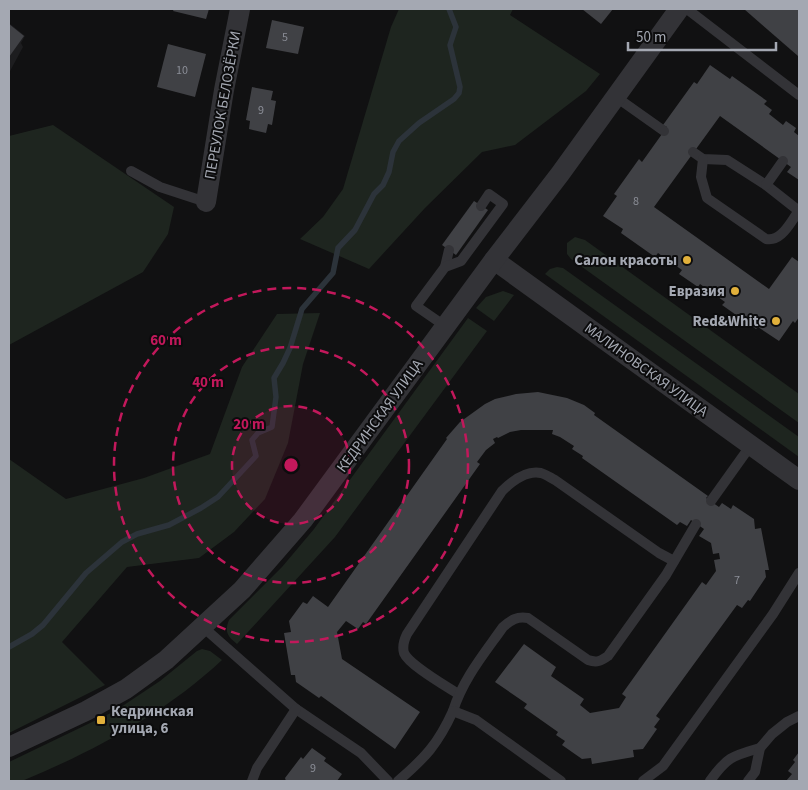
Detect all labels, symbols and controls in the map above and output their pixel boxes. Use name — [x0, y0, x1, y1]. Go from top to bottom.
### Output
scale bar — [628, 20, 776, 52]
text: 50 m — [636, 27, 666, 48]
street label: ПЕРЕУЛОК БЕЛОЗЁРКИ — [200, 29, 246, 181]
house number: 5 — [282, 29, 288, 46]
house number: 10 — [176, 62, 188, 79]
house number: 9 — [258, 102, 264, 119]
house number: 8 — [633, 193, 639, 210]
place label: Салон красоты — [574, 250, 677, 271]
marker: Салон красоты — [681, 254, 693, 266]
place label: Евразия — [668, 281, 725, 302]
marker: Евразия — [729, 285, 741, 297]
place label: Red&White — [692, 311, 766, 332]
marker: Red&White — [770, 315, 782, 327]
street label: МАЛИНОВСКАЯ УЛИЦА — [580, 318, 713, 423]
text: 60 m — [150, 330, 182, 351]
street label: КЕДРИНСКАЯ УЛИЦА — [332, 354, 429, 477]
text: 40 m — [192, 372, 224, 393]
text: 20 m — [233, 414, 265, 435]
centre of rings — [282, 456, 300, 474]
house number: 7 — [734, 572, 740, 589]
place label: Кедринская улица, 6 — [111, 701, 194, 739]
marker: Кедринская улица, 6 — [95, 714, 107, 726]
house number: 9 — [310, 760, 316, 777]

